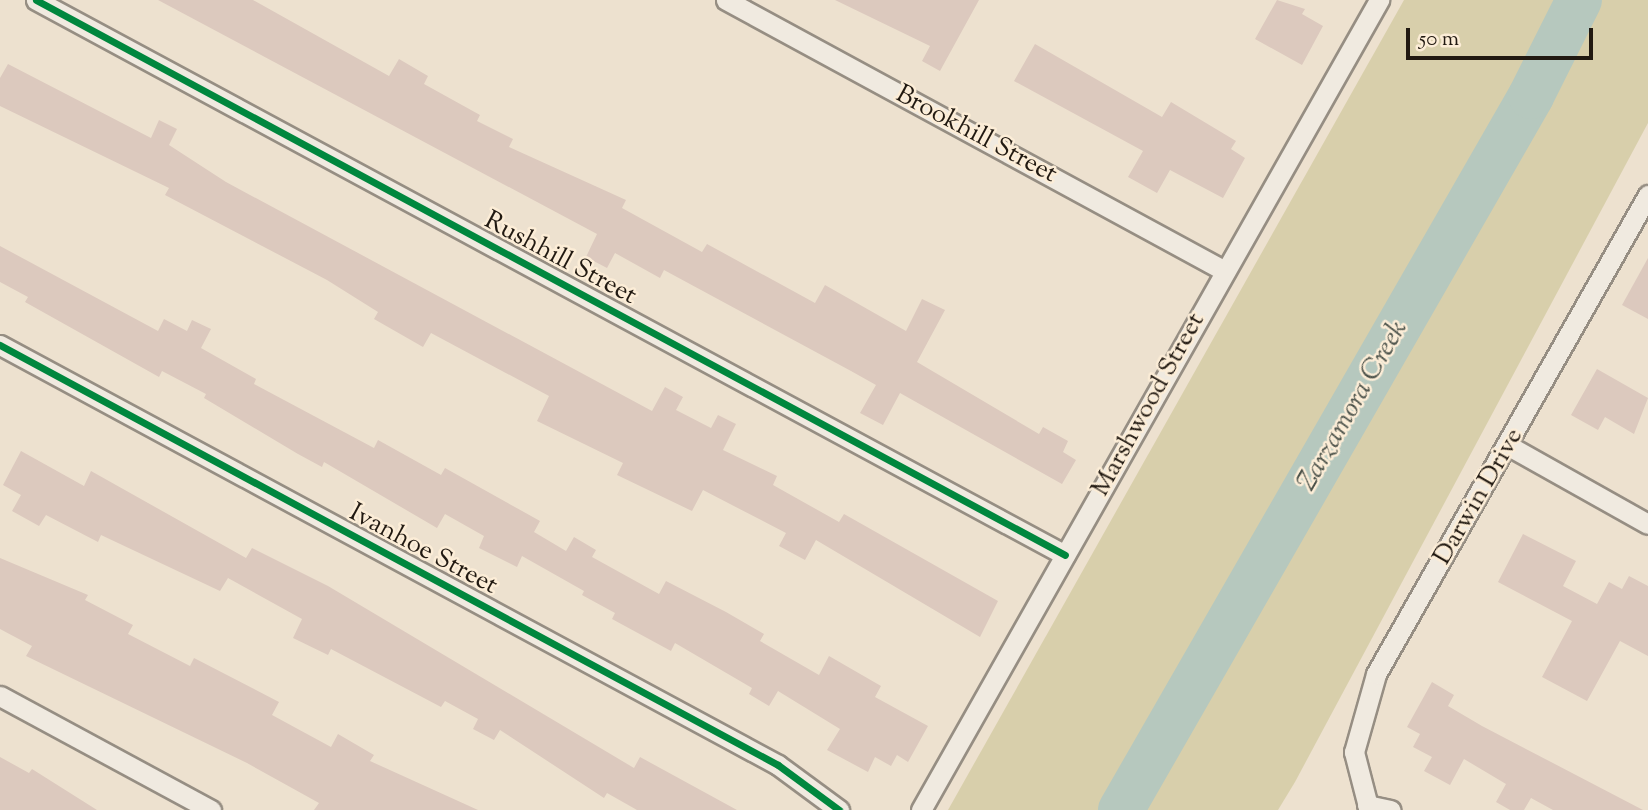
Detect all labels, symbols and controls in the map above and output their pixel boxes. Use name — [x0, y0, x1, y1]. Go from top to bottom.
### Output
scale bar — [1410, 14, 1597, 58]
text: 50 m — [1419, 25, 1459, 55]
street label: Brookhill Street — [890, 79, 1062, 191]
street label: Rushhill Street — [478, 206, 642, 312]
street label: Marshwood Street — [1086, 308, 1212, 502]
water label: Zarzamora Creek — [1291, 315, 1415, 497]
street label: Darwin Drive — [1427, 423, 1531, 571]
street label: Ivanhoe Street — [344, 498, 502, 602]

